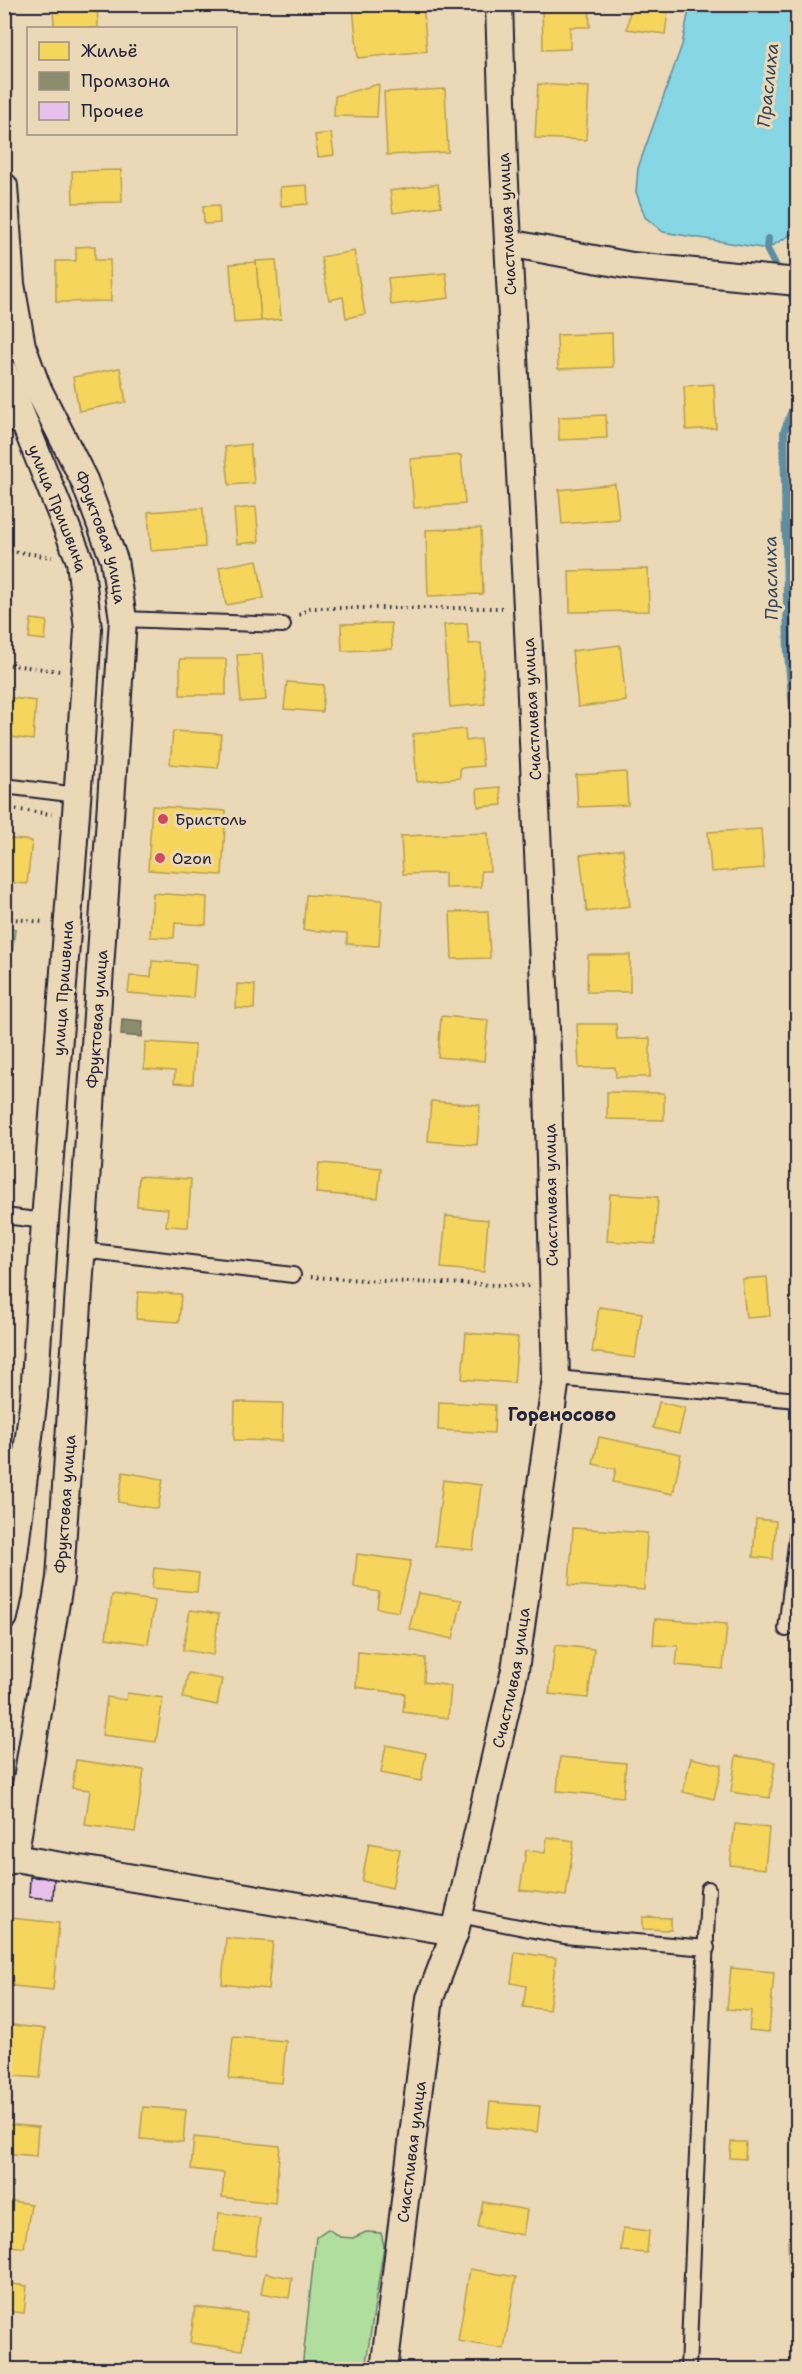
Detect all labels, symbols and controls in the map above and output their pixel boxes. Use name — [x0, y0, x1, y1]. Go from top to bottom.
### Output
legend — [27, 27, 237, 135]
text: Жильё — [81, 39, 138, 63]
water label: Праслиха — [752, 42, 784, 128]
text: Промзона — [81, 69, 170, 93]
text: Прочее — [81, 99, 144, 123]
street label: Счастливая улица — [493, 152, 521, 296]
street label: улица Пришвина — [24, 441, 92, 574]
street label: Фруктовая улица — [70, 467, 131, 605]
water label: Праслиха — [758, 536, 784, 620]
street label: Счастливая улица — [518, 637, 546, 781]
place label: Бристоль — [175, 809, 247, 830]
marker: Бристоль — [156, 812, 170, 826]
place label: Ozon — [172, 848, 212, 869]
marker: Ozon — [153, 851, 167, 865]
street label: улица Пришвина — [48, 919, 78, 1057]
street label: Фруктовая улица — [82, 949, 112, 1089]
street label: Счастливая улица — [539, 1123, 563, 1267]
district label: Гореносово — [508, 1403, 616, 1427]
street label: Фруктовая улица — [50, 1434, 80, 1574]
street label: Счастливая улица — [487, 1606, 534, 1750]
street label: Счастливая улица — [392, 2079, 430, 2224]

